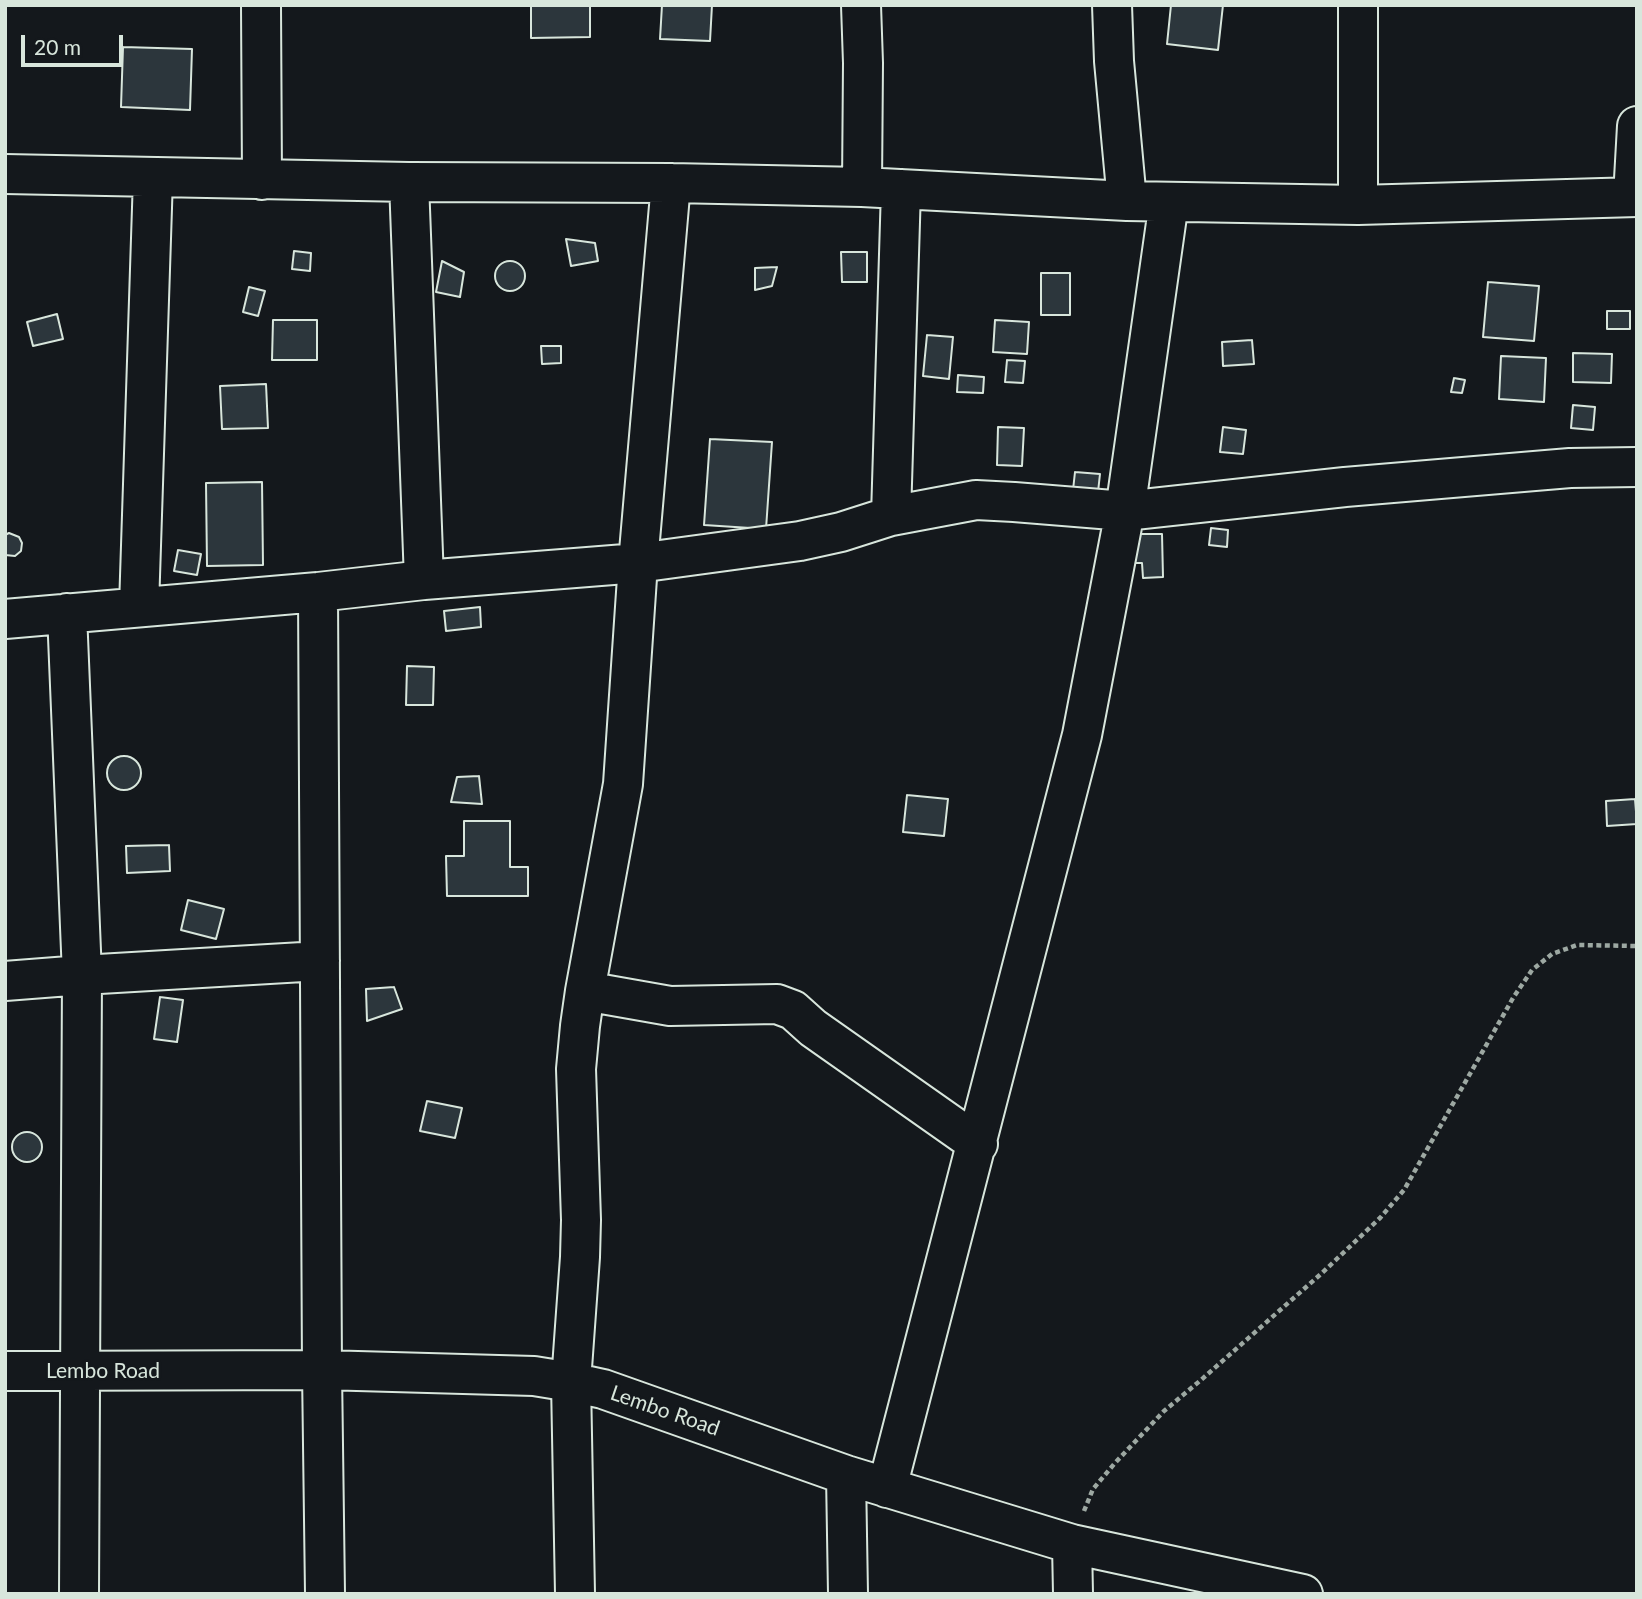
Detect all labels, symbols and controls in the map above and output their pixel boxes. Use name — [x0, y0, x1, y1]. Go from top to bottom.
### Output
scale bar — [24, 21, 126, 65]
text: 20 m — [34, 34, 81, 59]
street label: Lembo Road — [46, 1358, 160, 1384]
street label: Lembo Road — [607, 1381, 723, 1441]

